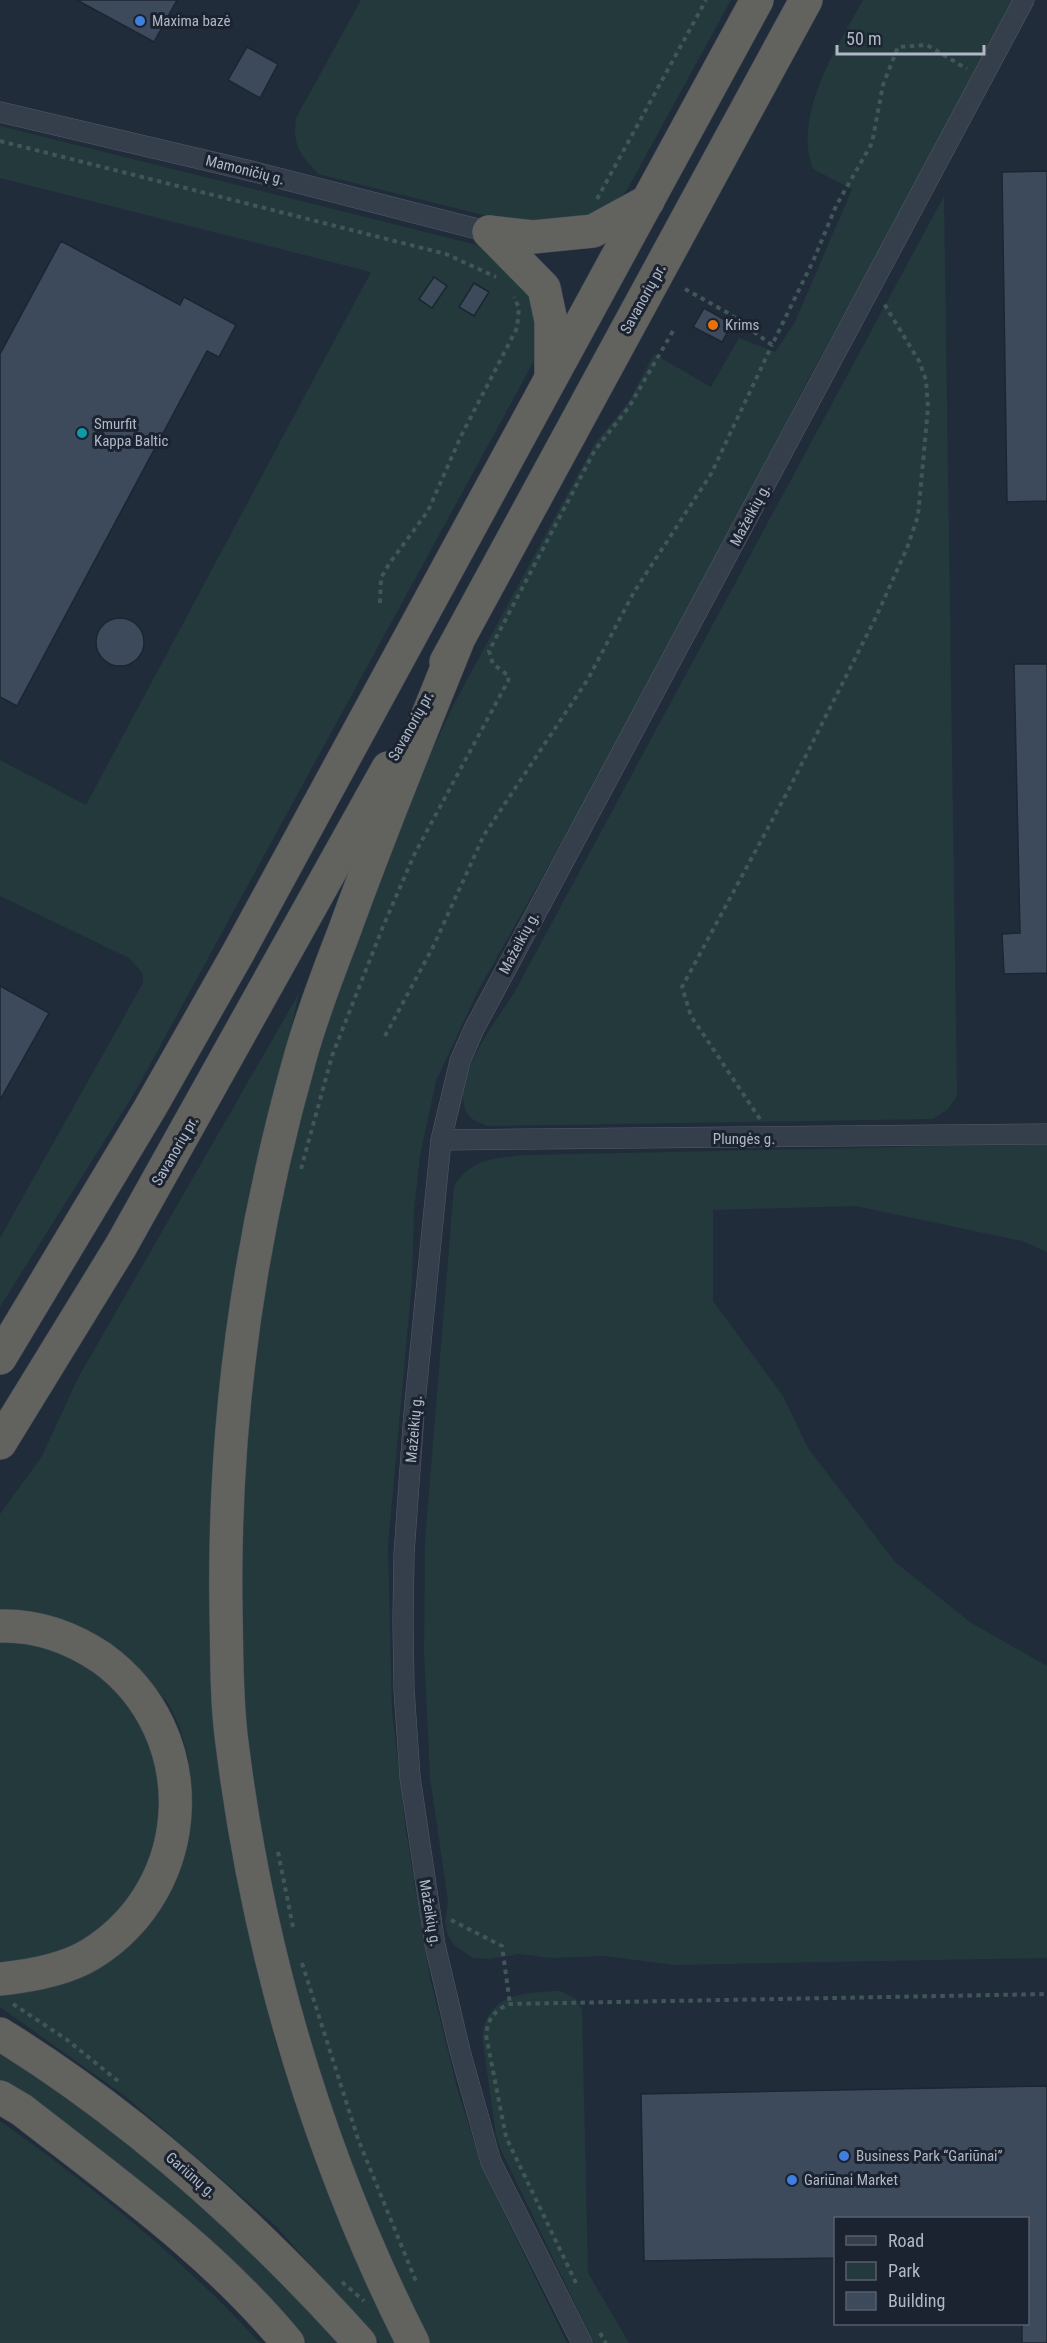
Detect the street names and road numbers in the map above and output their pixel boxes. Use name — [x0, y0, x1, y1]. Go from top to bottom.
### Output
street label: Mamoničių g. — [204, 152, 286, 188]
street label: Savanorių pr. — [616, 261, 670, 337]
street label: Mažeikių g. — [726, 481, 774, 549]
street label: Savanorių pr. — [384, 688, 438, 764]
street label: Mažeikių g. — [495, 909, 543, 977]
street label: Savanorių pr. — [148, 1113, 202, 1189]
street label: Plungės g. — [713, 1130, 775, 1148]
street label: Mažeikių g. — [402, 1394, 426, 1464]
street label: Mažeikių g. — [415, 1878, 445, 1948]
street label: Gariūnų g. — [162, 2148, 220, 2202]

